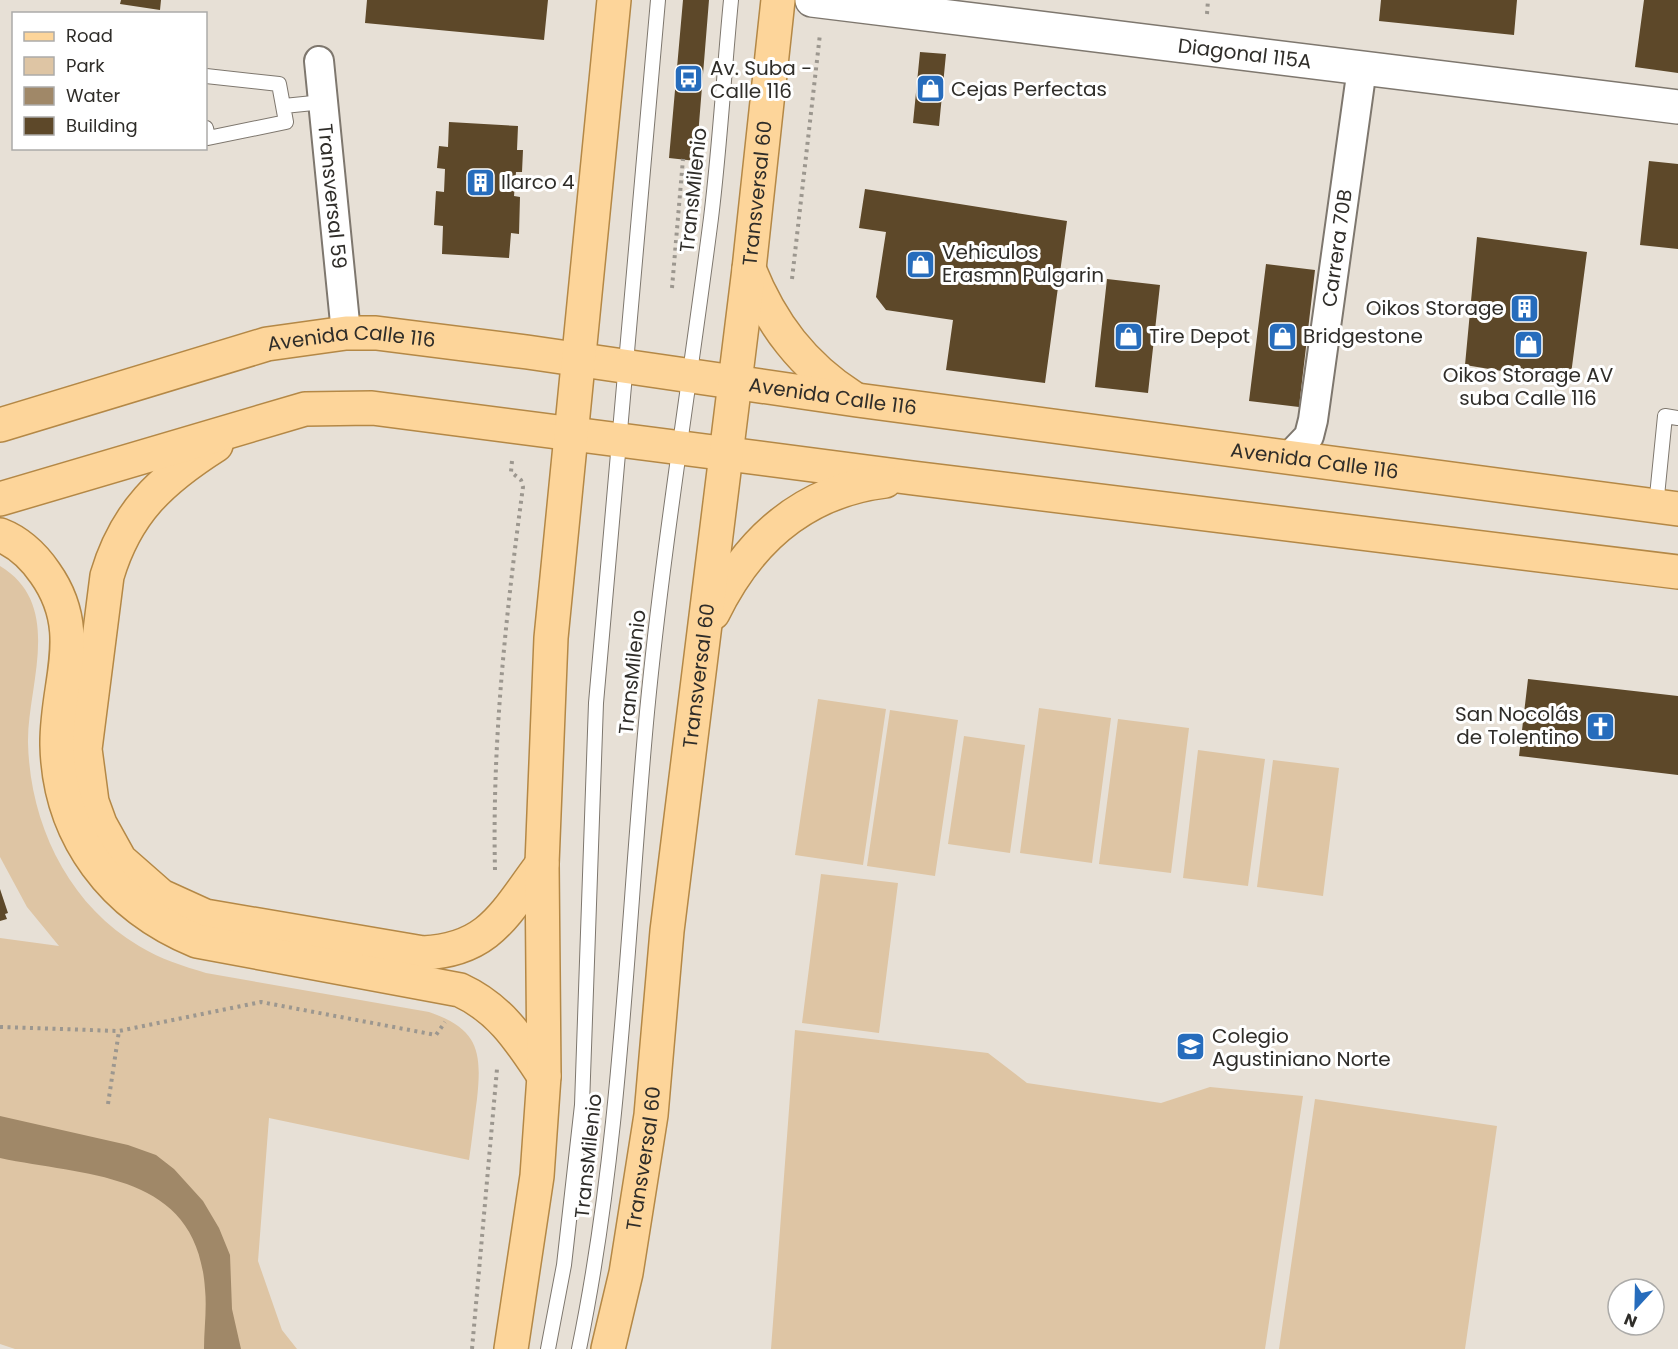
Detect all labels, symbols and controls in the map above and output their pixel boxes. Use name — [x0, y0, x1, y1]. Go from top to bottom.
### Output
legend — [12, 12, 207, 150]
text: Road — [66, 23, 113, 48]
street label: Diagonal 115A — [1176, 31, 1313, 76]
text: Park — [66, 53, 105, 78]
place label: Av. Suba - Calle 116 — [710, 54, 812, 105]
bus stop icon: Av. Suba - Calle 116 — [673, 63, 705, 95]
shop icon: Cejas Perfectas — [914, 73, 946, 105]
place label: Cejas Perfectas — [951, 75, 1107, 103]
text: Water — [66, 83, 120, 108]
text: Building — [66, 113, 138, 138]
street label: Transversal 60 — [735, 119, 779, 267]
street label: Transversal 59 — [311, 122, 354, 270]
street label: TransMilenio — [673, 126, 713, 254]
building icon: Ilarco 4 — [464, 166, 496, 198]
place label: Ilarco 4 — [501, 168, 575, 196]
street label: Carrera 70B — [1315, 188, 1359, 309]
place label: Vehiculos Erasmn Pulgarin — [942, 238, 1104, 289]
shop icon: Vehiculos Erasmn Pulgarin — [905, 248, 937, 280]
building icon: Oikos Storage — [1509, 292, 1541, 324]
place label: Oikos Storage — [1366, 294, 1504, 322]
street label: Avenida Calle 116 — [265, 318, 437, 358]
shop icon: Tire Depot — [1112, 320, 1144, 352]
shop icon: Bridgestone — [1266, 320, 1298, 352]
place label: Tire Depot — [1149, 322, 1250, 350]
place label: Bridgestone — [1303, 322, 1423, 350]
shop icon: Oikos Storage AV suba Calle 116 — [1512, 328, 1544, 360]
place label: Oikos Storage AV suba Calle 116 — [1443, 361, 1614, 412]
street label: Avenida Calle 116 — [747, 370, 919, 422]
street label: Avenida Calle 116 — [1229, 436, 1400, 486]
street label: Transversal 60 — [676, 602, 721, 750]
street label: TransMilenio — [612, 608, 652, 736]
place label: San Nocolás de Tolentino — [1455, 700, 1579, 751]
church icon: San Nocolás de Tolentino — [1584, 710, 1616, 742]
place label: Colegio Agustiniano Norte — [1212, 1022, 1391, 1073]
school or university icon: Colegio Agustiniano Norte — [1175, 1031, 1207, 1063]
street label: Transversal 60 — [619, 1085, 667, 1233]
street label: TransMilenio — [568, 1092, 608, 1220]
north arrow — [1606, 1277, 1666, 1337]
text: N — [1621, 1308, 1640, 1333]

